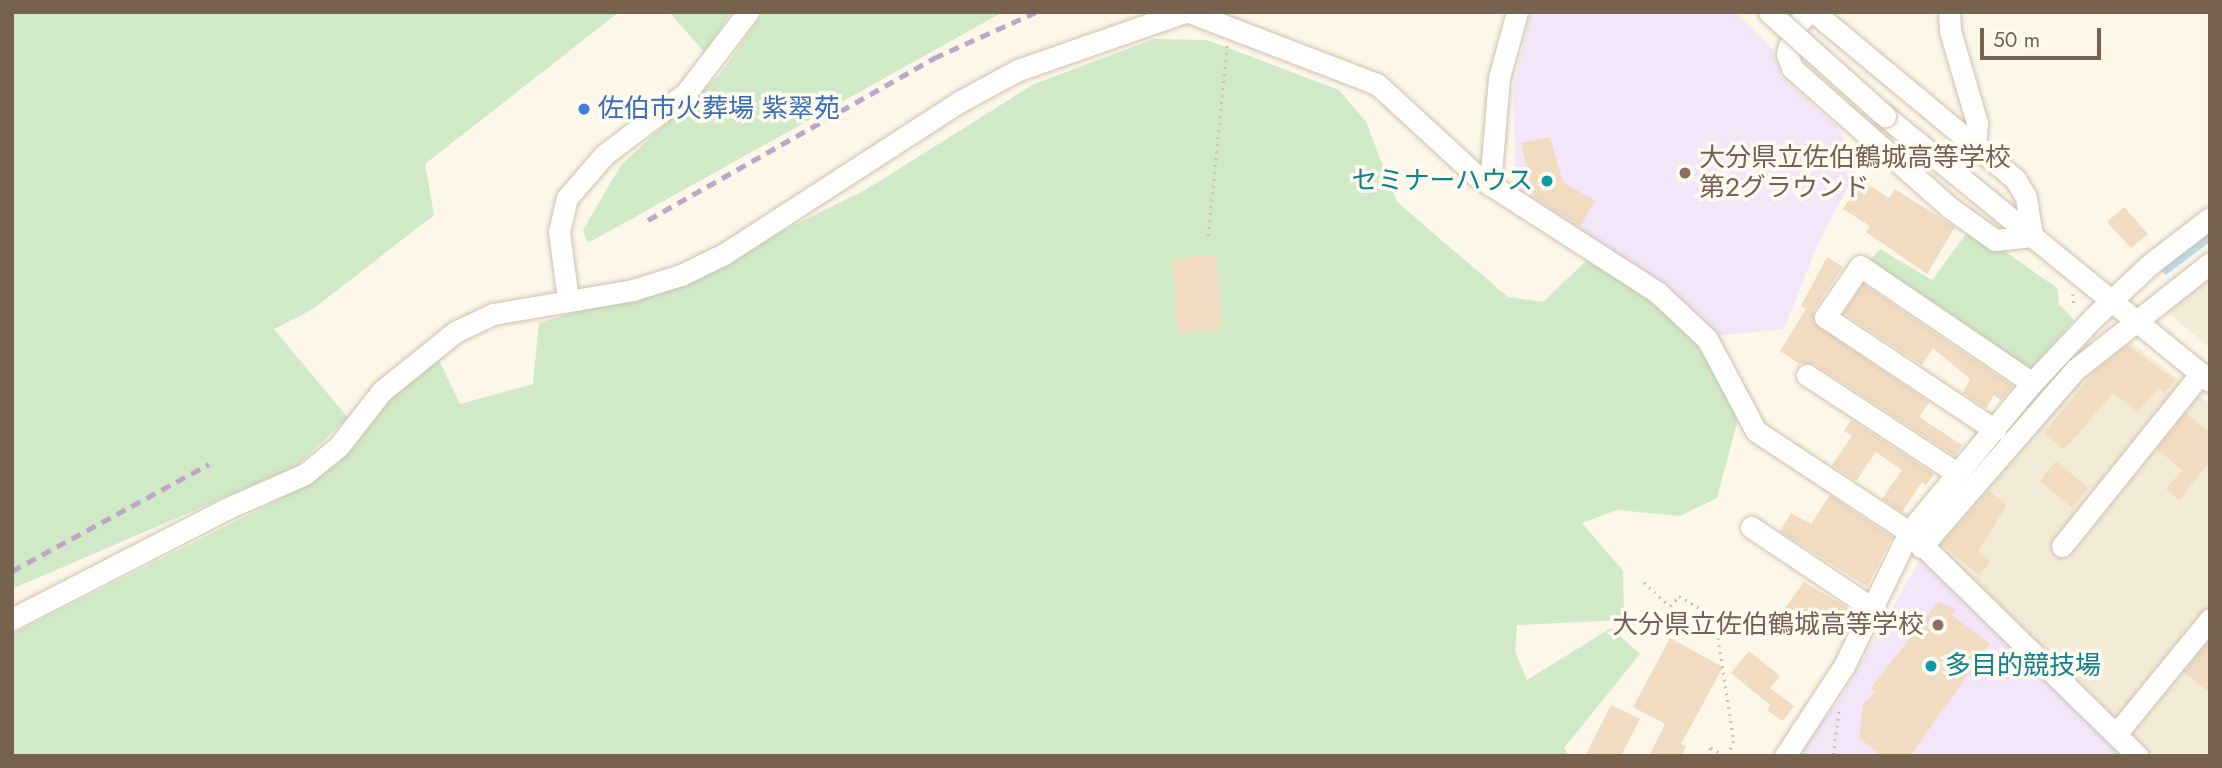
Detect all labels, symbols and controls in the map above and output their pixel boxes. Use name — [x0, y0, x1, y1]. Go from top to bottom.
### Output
scale bar — [1984, 14, 2105, 58]
text: 50 m — [1993, 25, 2040, 55]
place label: 佐伯市火葬場 紫翠苑 — [598, 93, 840, 125]
marker: 佐伯市火葬場 紫翠苑 — [576, 101, 592, 117]
place label: 大分県立佐伯鶴城高等学校 第2グラウンド — [1699, 142, 2011, 204]
place label: セミナーハウス — [1351, 165, 1533, 197]
marker: 大分県立佐伯鶴城高等学校 第2グラウンド — [1677, 165, 1693, 181]
marker: セミナーハウス — [1539, 173, 1555, 189]
place label: 大分県立佐伯鶴城高等学校 — [1612, 609, 1924, 641]
marker: 大分県立佐伯鶴城高等学校 — [1930, 617, 1946, 633]
place label: 多目的競技場 — [1945, 650, 2101, 682]
marker: 多目的競技場 — [1923, 658, 1939, 674]

